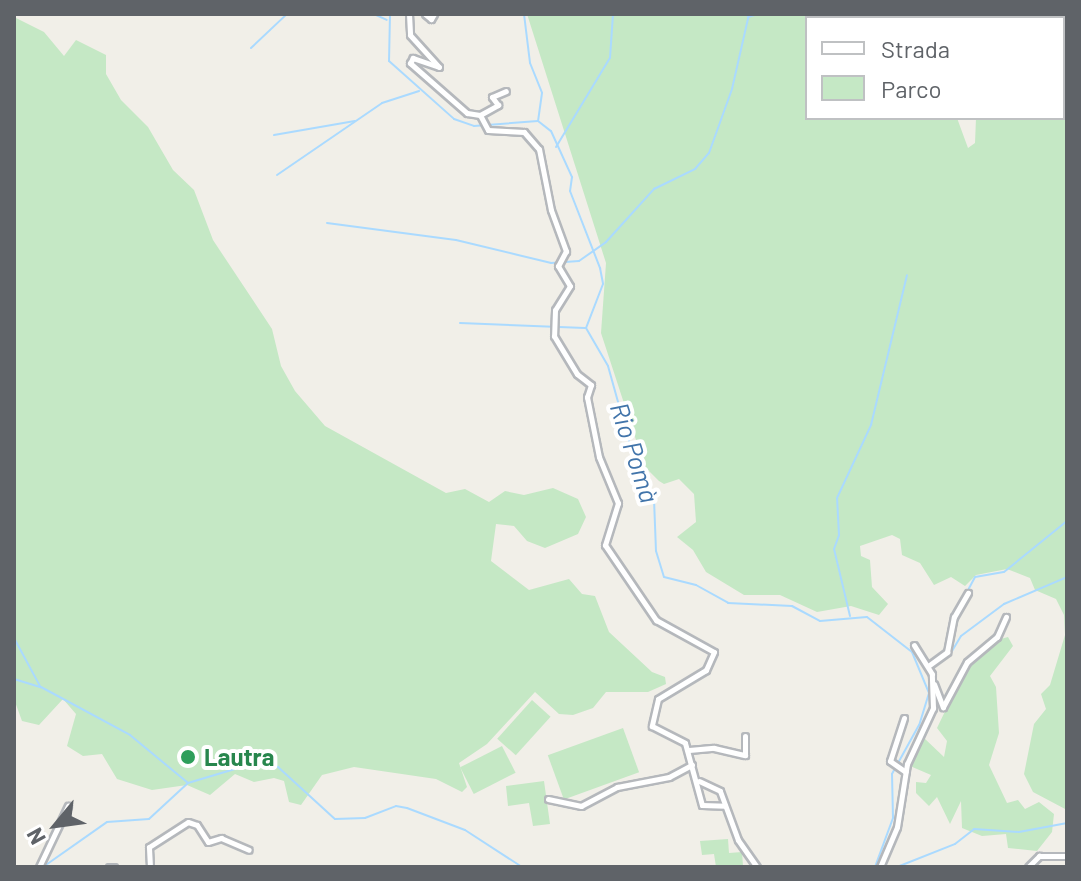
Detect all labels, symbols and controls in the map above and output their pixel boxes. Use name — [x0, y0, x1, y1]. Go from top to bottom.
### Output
legend — [805, 16, 1065, 120]
text: Strada — [881, 34, 950, 63]
text: Parco — [881, 74, 942, 103]
water label: Rio Pomà — [604, 398, 666, 506]
place label: Lautra — [204, 743, 274, 771]
marker: Lautra — [179, 748, 197, 766]
north arrow — [16, 785, 96, 865]
text: N — [20, 824, 50, 849]

